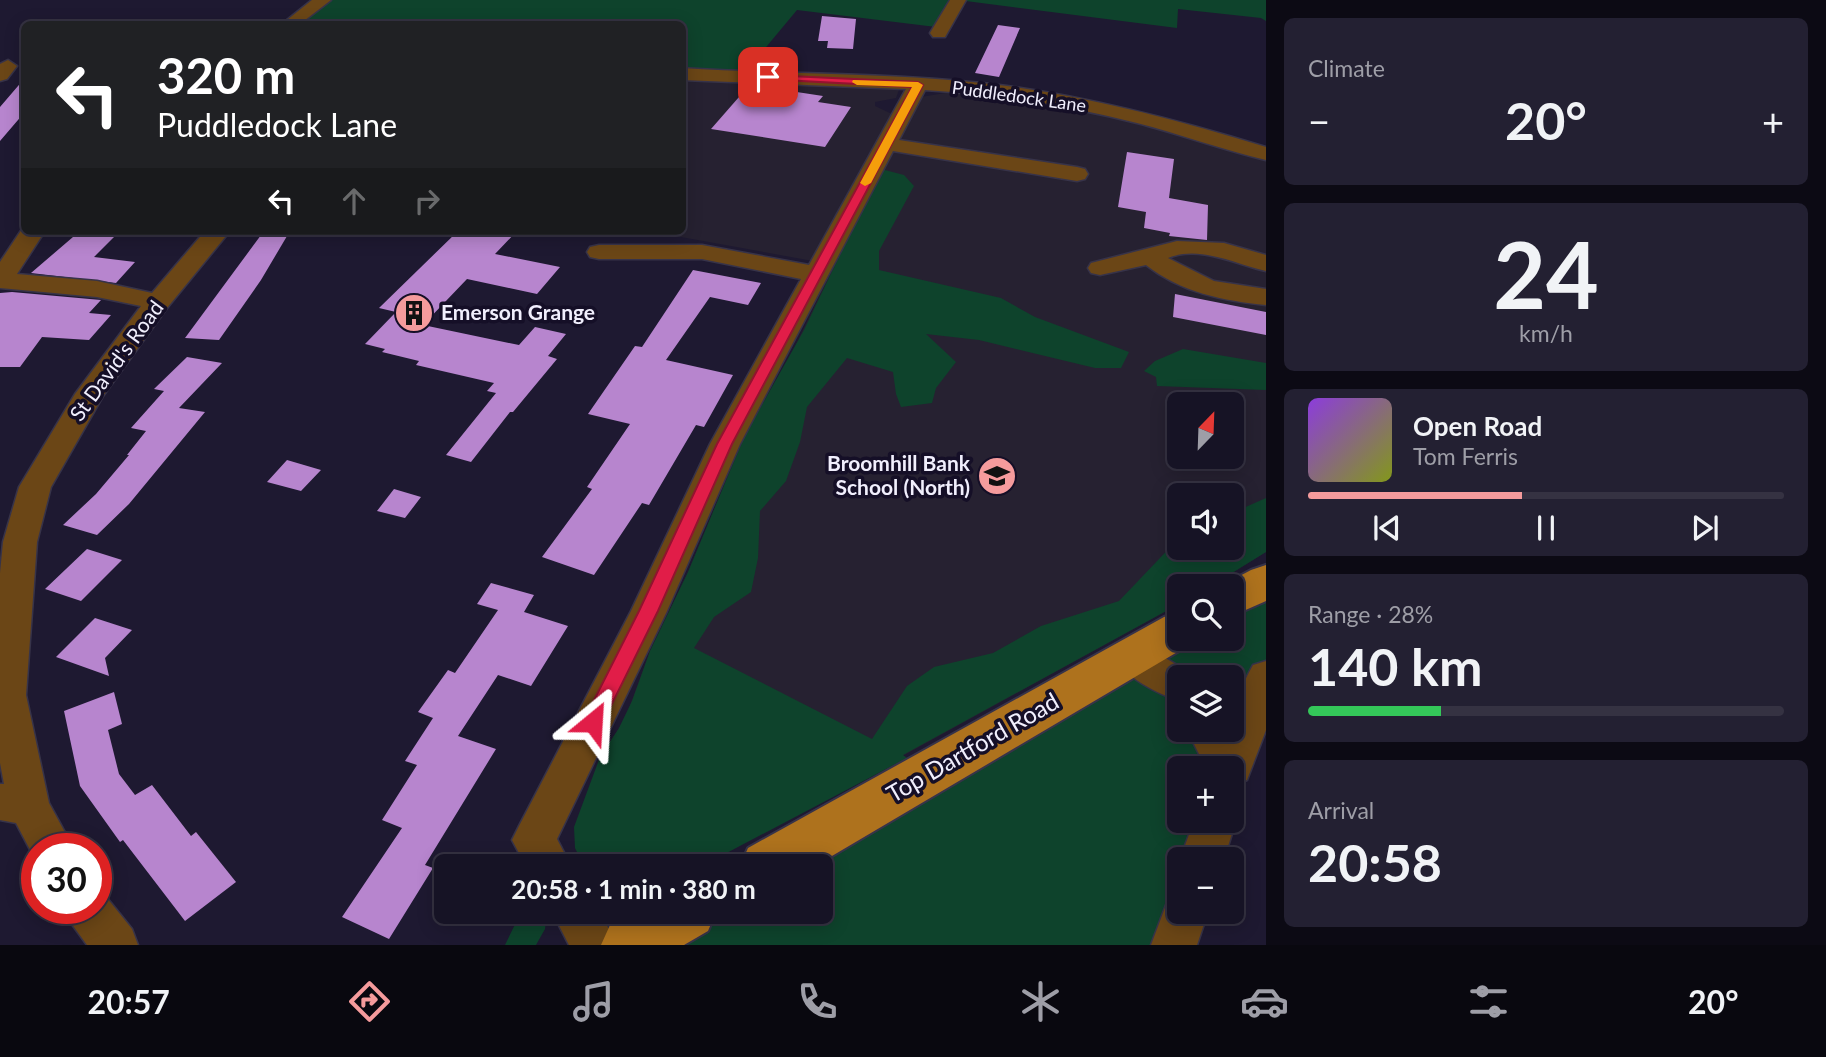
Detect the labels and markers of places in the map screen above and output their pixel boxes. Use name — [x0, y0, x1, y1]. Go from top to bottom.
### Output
pin — [738, 47, 798, 107]
building icon: Emerson Grange — [393, 292, 435, 334]
place label: Emerson Grange — [441, 299, 595, 324]
place label: Broomhill Bank School (North) — [827, 450, 971, 499]
school or university icon: Broomhill Bank School (North) — [976, 455, 1018, 497]

